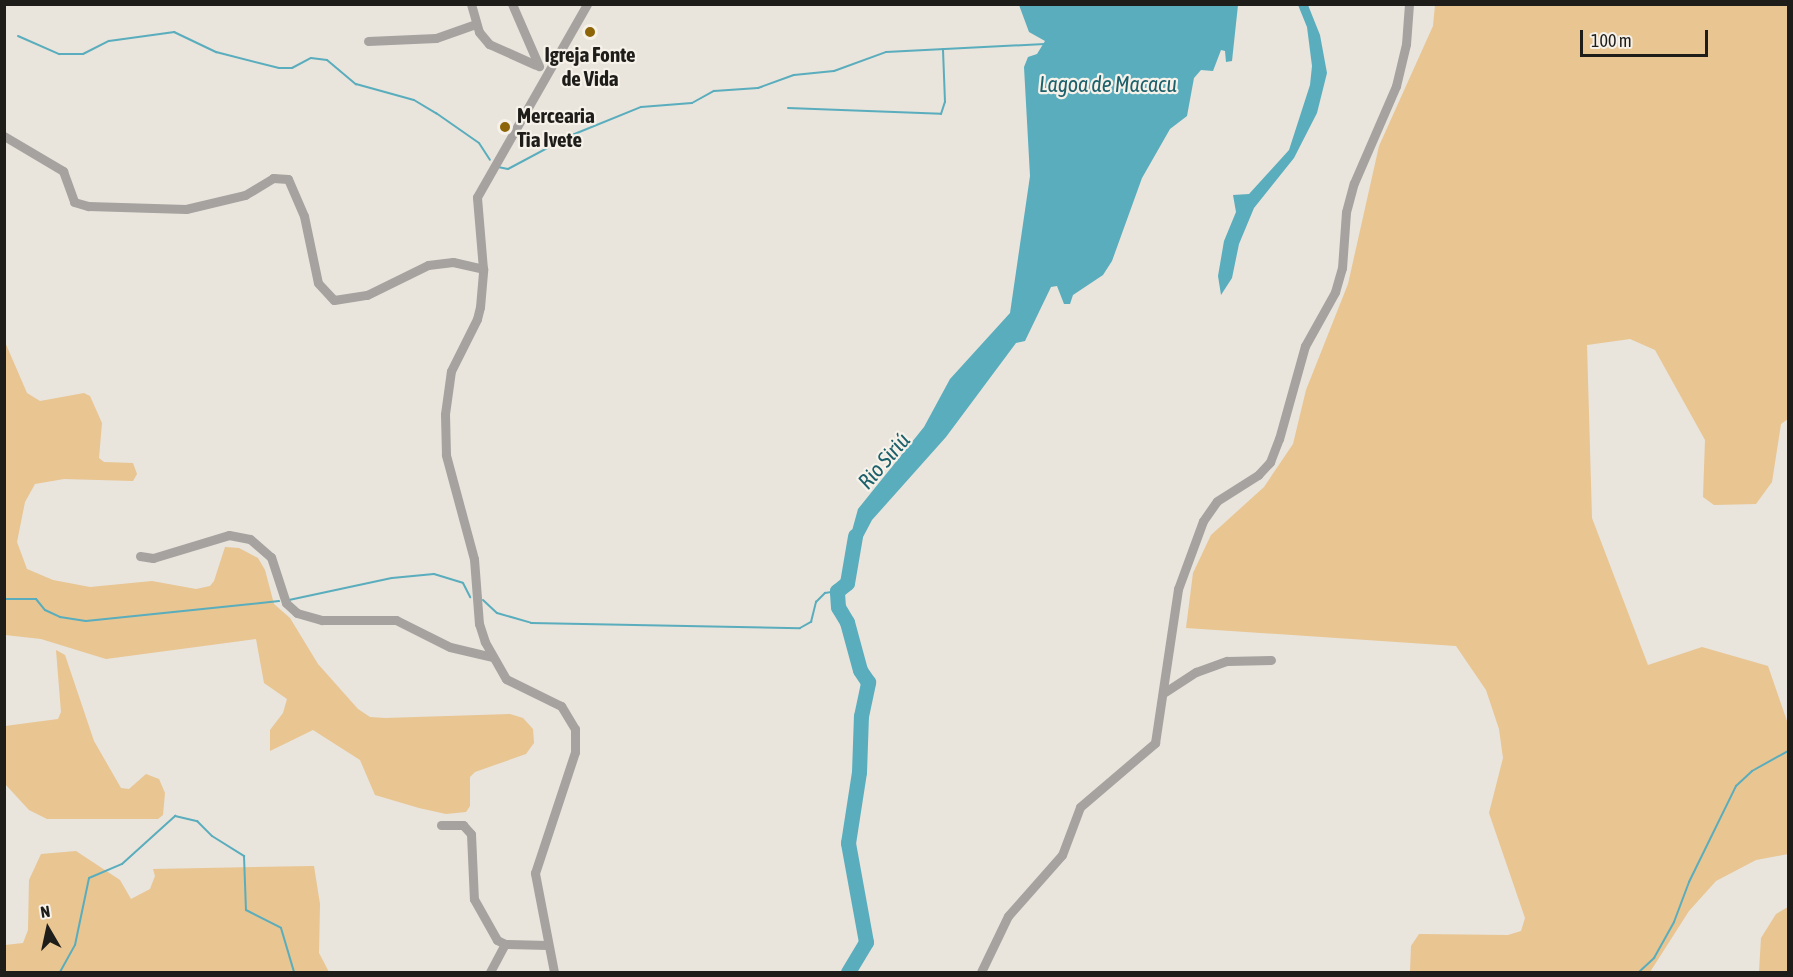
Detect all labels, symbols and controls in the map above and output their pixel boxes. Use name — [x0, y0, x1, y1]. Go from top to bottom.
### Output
scale bar — [1583, 18, 1710, 56]
marker: Igreja Fonte de Vida — [583, 25, 597, 39]
text: 100 m — [1591, 30, 1632, 51]
place label: Igreja Fonte de Vida — [544, 41, 636, 91]
water label: Lagoa de Macacu — [1039, 72, 1177, 98]
place label: Mercearia Tia Ivete — [517, 102, 595, 152]
marker: Mercearia Tia Ivete — [498, 120, 512, 134]
water label: Rio Siriú — [852, 427, 916, 495]
north arrow — [18, 899, 78, 959]
text: N — [39, 902, 51, 921]

